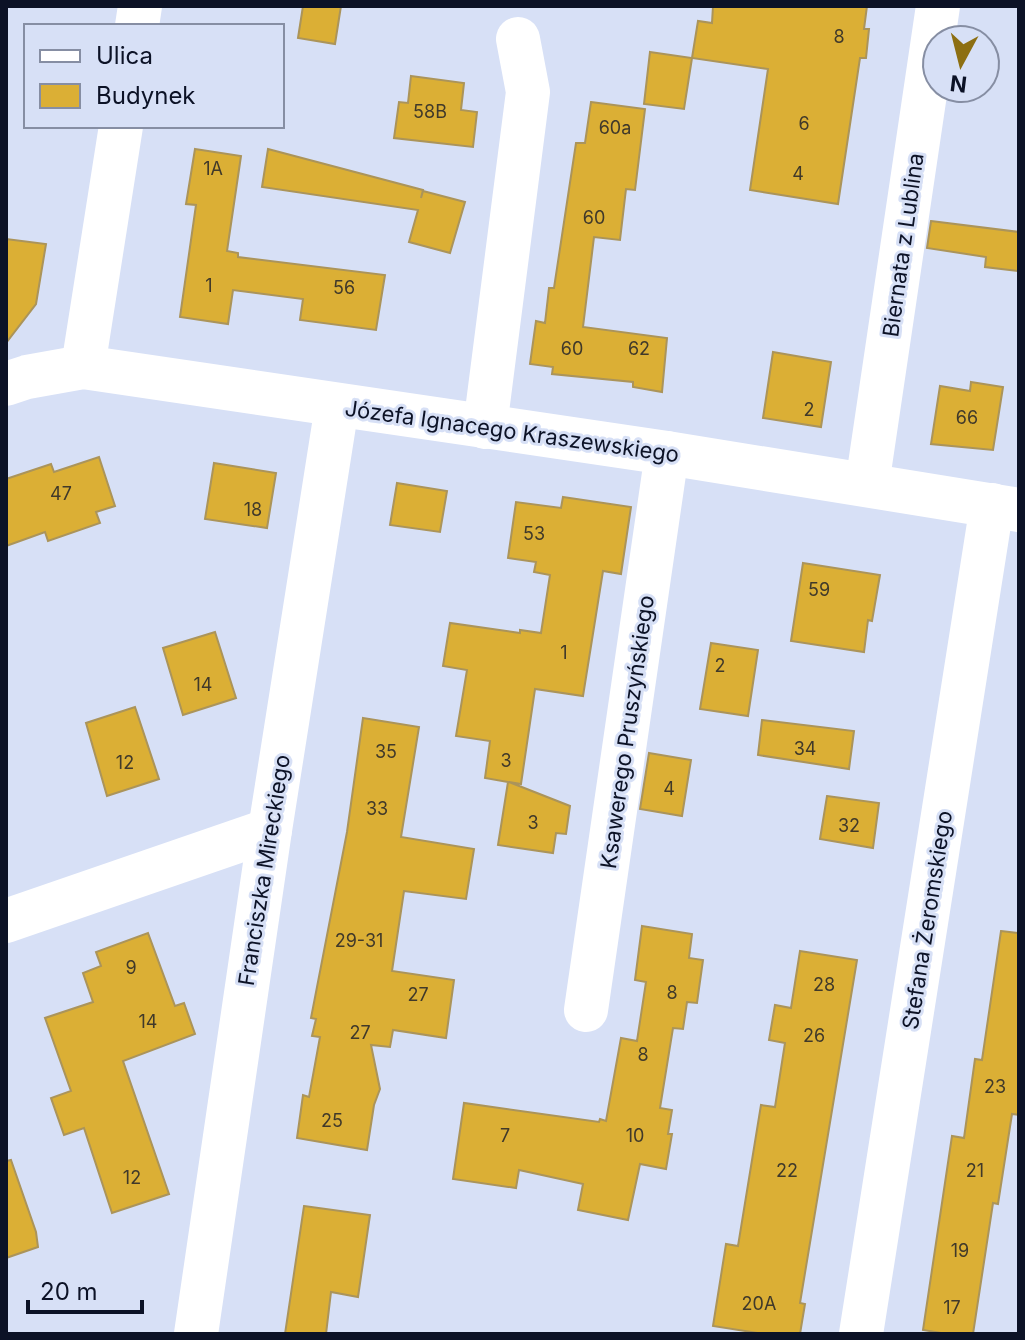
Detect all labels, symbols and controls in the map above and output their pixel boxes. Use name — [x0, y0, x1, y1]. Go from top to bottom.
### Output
legend — [24, 24, 284, 128]
north arrow — [921, 24, 1001, 104]
house number: 8 — [833, 26, 845, 47]
text: Ulica — [96, 41, 153, 70]
text: N — [949, 70, 968, 98]
text: Budynek — [96, 81, 196, 110]
house number: 58B — [413, 101, 447, 122]
house number: 6 — [798, 113, 810, 134]
house number: 60a — [599, 117, 631, 138]
street label: Biernata z Lublina — [877, 151, 929, 339]
house number: 1A — [203, 158, 223, 179]
house number: 4 — [792, 163, 804, 184]
house number: 60 — [583, 207, 605, 228]
house number: 1 — [205, 275, 213, 296]
house number: 56 — [333, 277, 355, 298]
house number: 60 — [561, 338, 583, 359]
house number: 62 — [628, 338, 650, 359]
street label: Józefa Ignacego Kraszewskiego — [343, 395, 681, 467]
house number: 2 — [804, 399, 814, 420]
house number: 66 — [956, 407, 978, 428]
house number: 47 — [50, 483, 72, 504]
house number: 18 — [244, 499, 262, 520]
house number: 53 — [523, 523, 545, 544]
house number: 59 — [808, 579, 830, 600]
street label: Ksawerego Pruszyńskiego — [595, 594, 659, 870]
house number: 1 — [560, 642, 568, 663]
house number: 2 — [715, 655, 725, 676]
house number: 14 — [194, 674, 212, 695]
house number: 34 — [794, 738, 816, 759]
house number: 35 — [375, 741, 397, 762]
house number: 3 — [500, 750, 512, 771]
house number: 12 — [116, 752, 134, 773]
street label: Franciszka Mireckiego — [233, 753, 295, 987]
house number: 4 — [663, 778, 675, 799]
house number: 33 — [366, 798, 388, 819]
street label: Stefana Żeromskiego — [897, 809, 957, 1031]
house number: 3 — [527, 812, 539, 833]
house number: 32 — [838, 815, 860, 836]
house number: 29-31 — [335, 930, 383, 951]
house number: 9 — [125, 957, 137, 978]
house number: 28 — [813, 974, 835, 995]
house number: 8 — [666, 982, 678, 1003]
house number: 27 — [407, 984, 429, 1005]
house number: 14 — [139, 1011, 157, 1032]
house number: 27 — [349, 1022, 371, 1043]
house number: 26 — [803, 1025, 825, 1046]
house number: 8 — [637, 1044, 649, 1065]
house number: 23 — [984, 1076, 1006, 1097]
house number: 25 — [321, 1110, 343, 1131]
house number: 7 — [500, 1125, 510, 1146]
house number: 10 — [626, 1125, 644, 1146]
house number: 22 — [776, 1160, 798, 1181]
house number: 21 — [966, 1160, 984, 1181]
house number: 12 — [123, 1167, 141, 1188]
house number: 19 — [951, 1240, 969, 1261]
scale bar — [28, 1264, 142, 1314]
text: 20 m — [40, 1277, 98, 1306]
house number: 20A — [742, 1293, 776, 1314]
house number: 17 — [943, 1297, 961, 1318]

